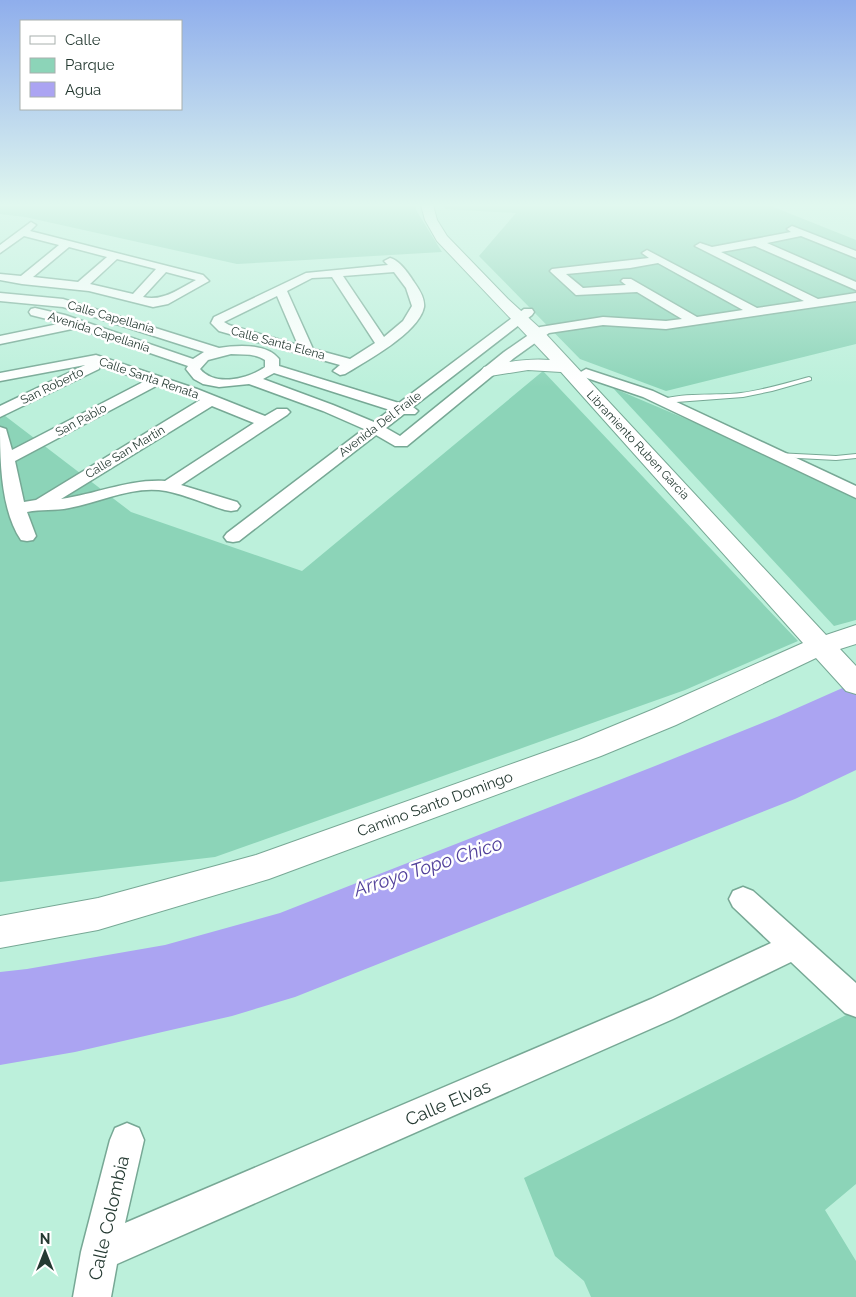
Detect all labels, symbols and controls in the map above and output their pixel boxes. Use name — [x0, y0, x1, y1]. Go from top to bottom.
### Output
legend — [20, 20, 182, 110]
text: Calle — [65, 31, 101, 49]
text: Parque — [65, 56, 115, 74]
text: Agua — [65, 81, 101, 99]
street label: Calle Capellanía — [66, 298, 156, 336]
street label: Avenida Capellanía — [46, 309, 152, 355]
street label: Calle Santa Elena — [229, 324, 327, 362]
street label: Calle Santa Renata — [97, 354, 201, 402]
street label: San Roberto — [18, 365, 86, 407]
street label: Avenida Del Fraile — [336, 388, 424, 460]
street label: Libramiento Ruben Garcia — [584, 388, 692, 502]
street label: San Pablo — [53, 401, 109, 439]
street label: Calle San Martin — [83, 423, 167, 481]
street label: Camino Santo Domingo — [355, 767, 515, 841]
water label: Arroyo Topo Chico — [350, 832, 505, 901]
street label: Calle Elvas — [402, 1075, 494, 1130]
street label: Calle Colombia — [84, 1154, 133, 1282]
north arrow — [20, 1227, 70, 1277]
text: N — [40, 1231, 50, 1247]

